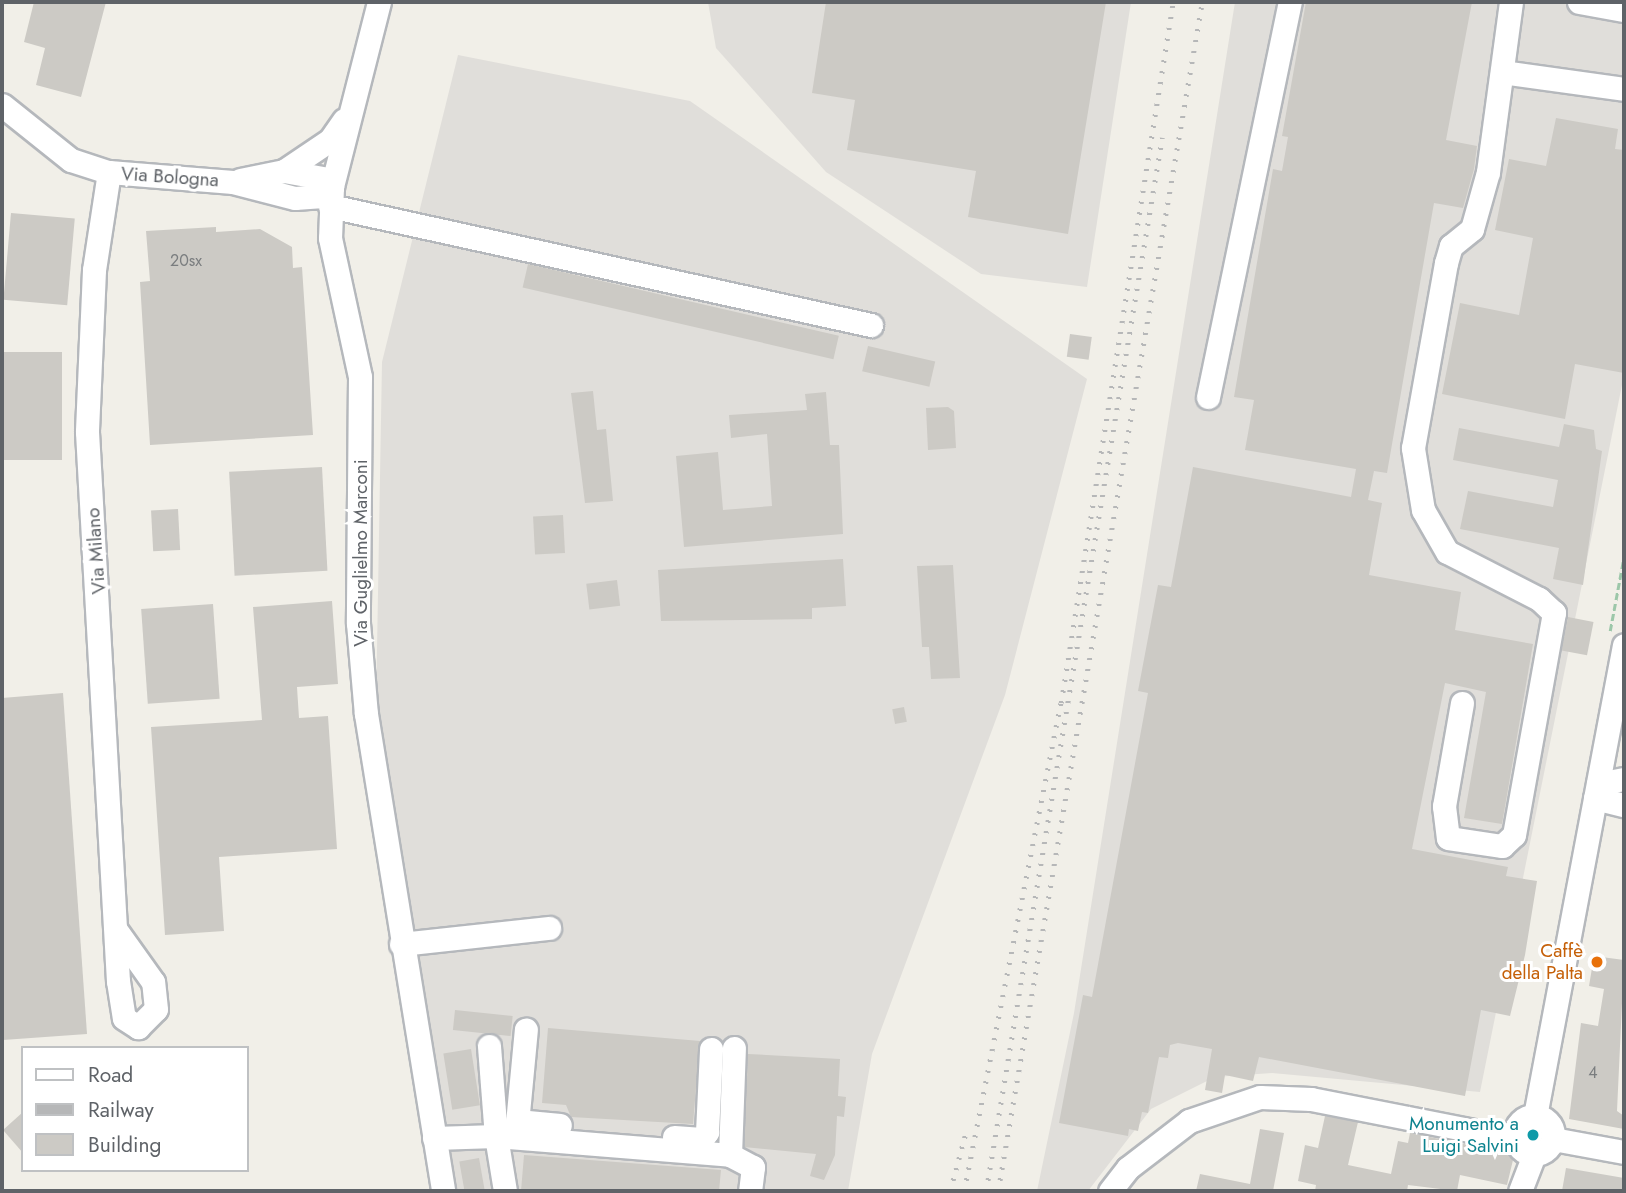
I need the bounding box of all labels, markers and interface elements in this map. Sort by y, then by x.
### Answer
street label: Via Bologna [120,162,220,192]
house number: 20sx [170,251,202,271]
street label: Via Guglielmo Marconi [350,459,372,647]
street label: Via Milano [82,507,110,595]
place label: Caffè della Palta [1502,940,1583,984]
marker: Caffè della Palta [1589,954,1605,970]
legend [21,1046,248,1172]
text: Road [88,1060,133,1090]
house number: 4 [1588,1063,1598,1083]
text: Railway [88,1095,154,1125]
place label: Monumento a Luigi Salvini [1409,1113,1519,1157]
marker: Monumento a Luigi Salvini [1525,1127,1541,1143]
text: Building [88,1130,161,1160]

